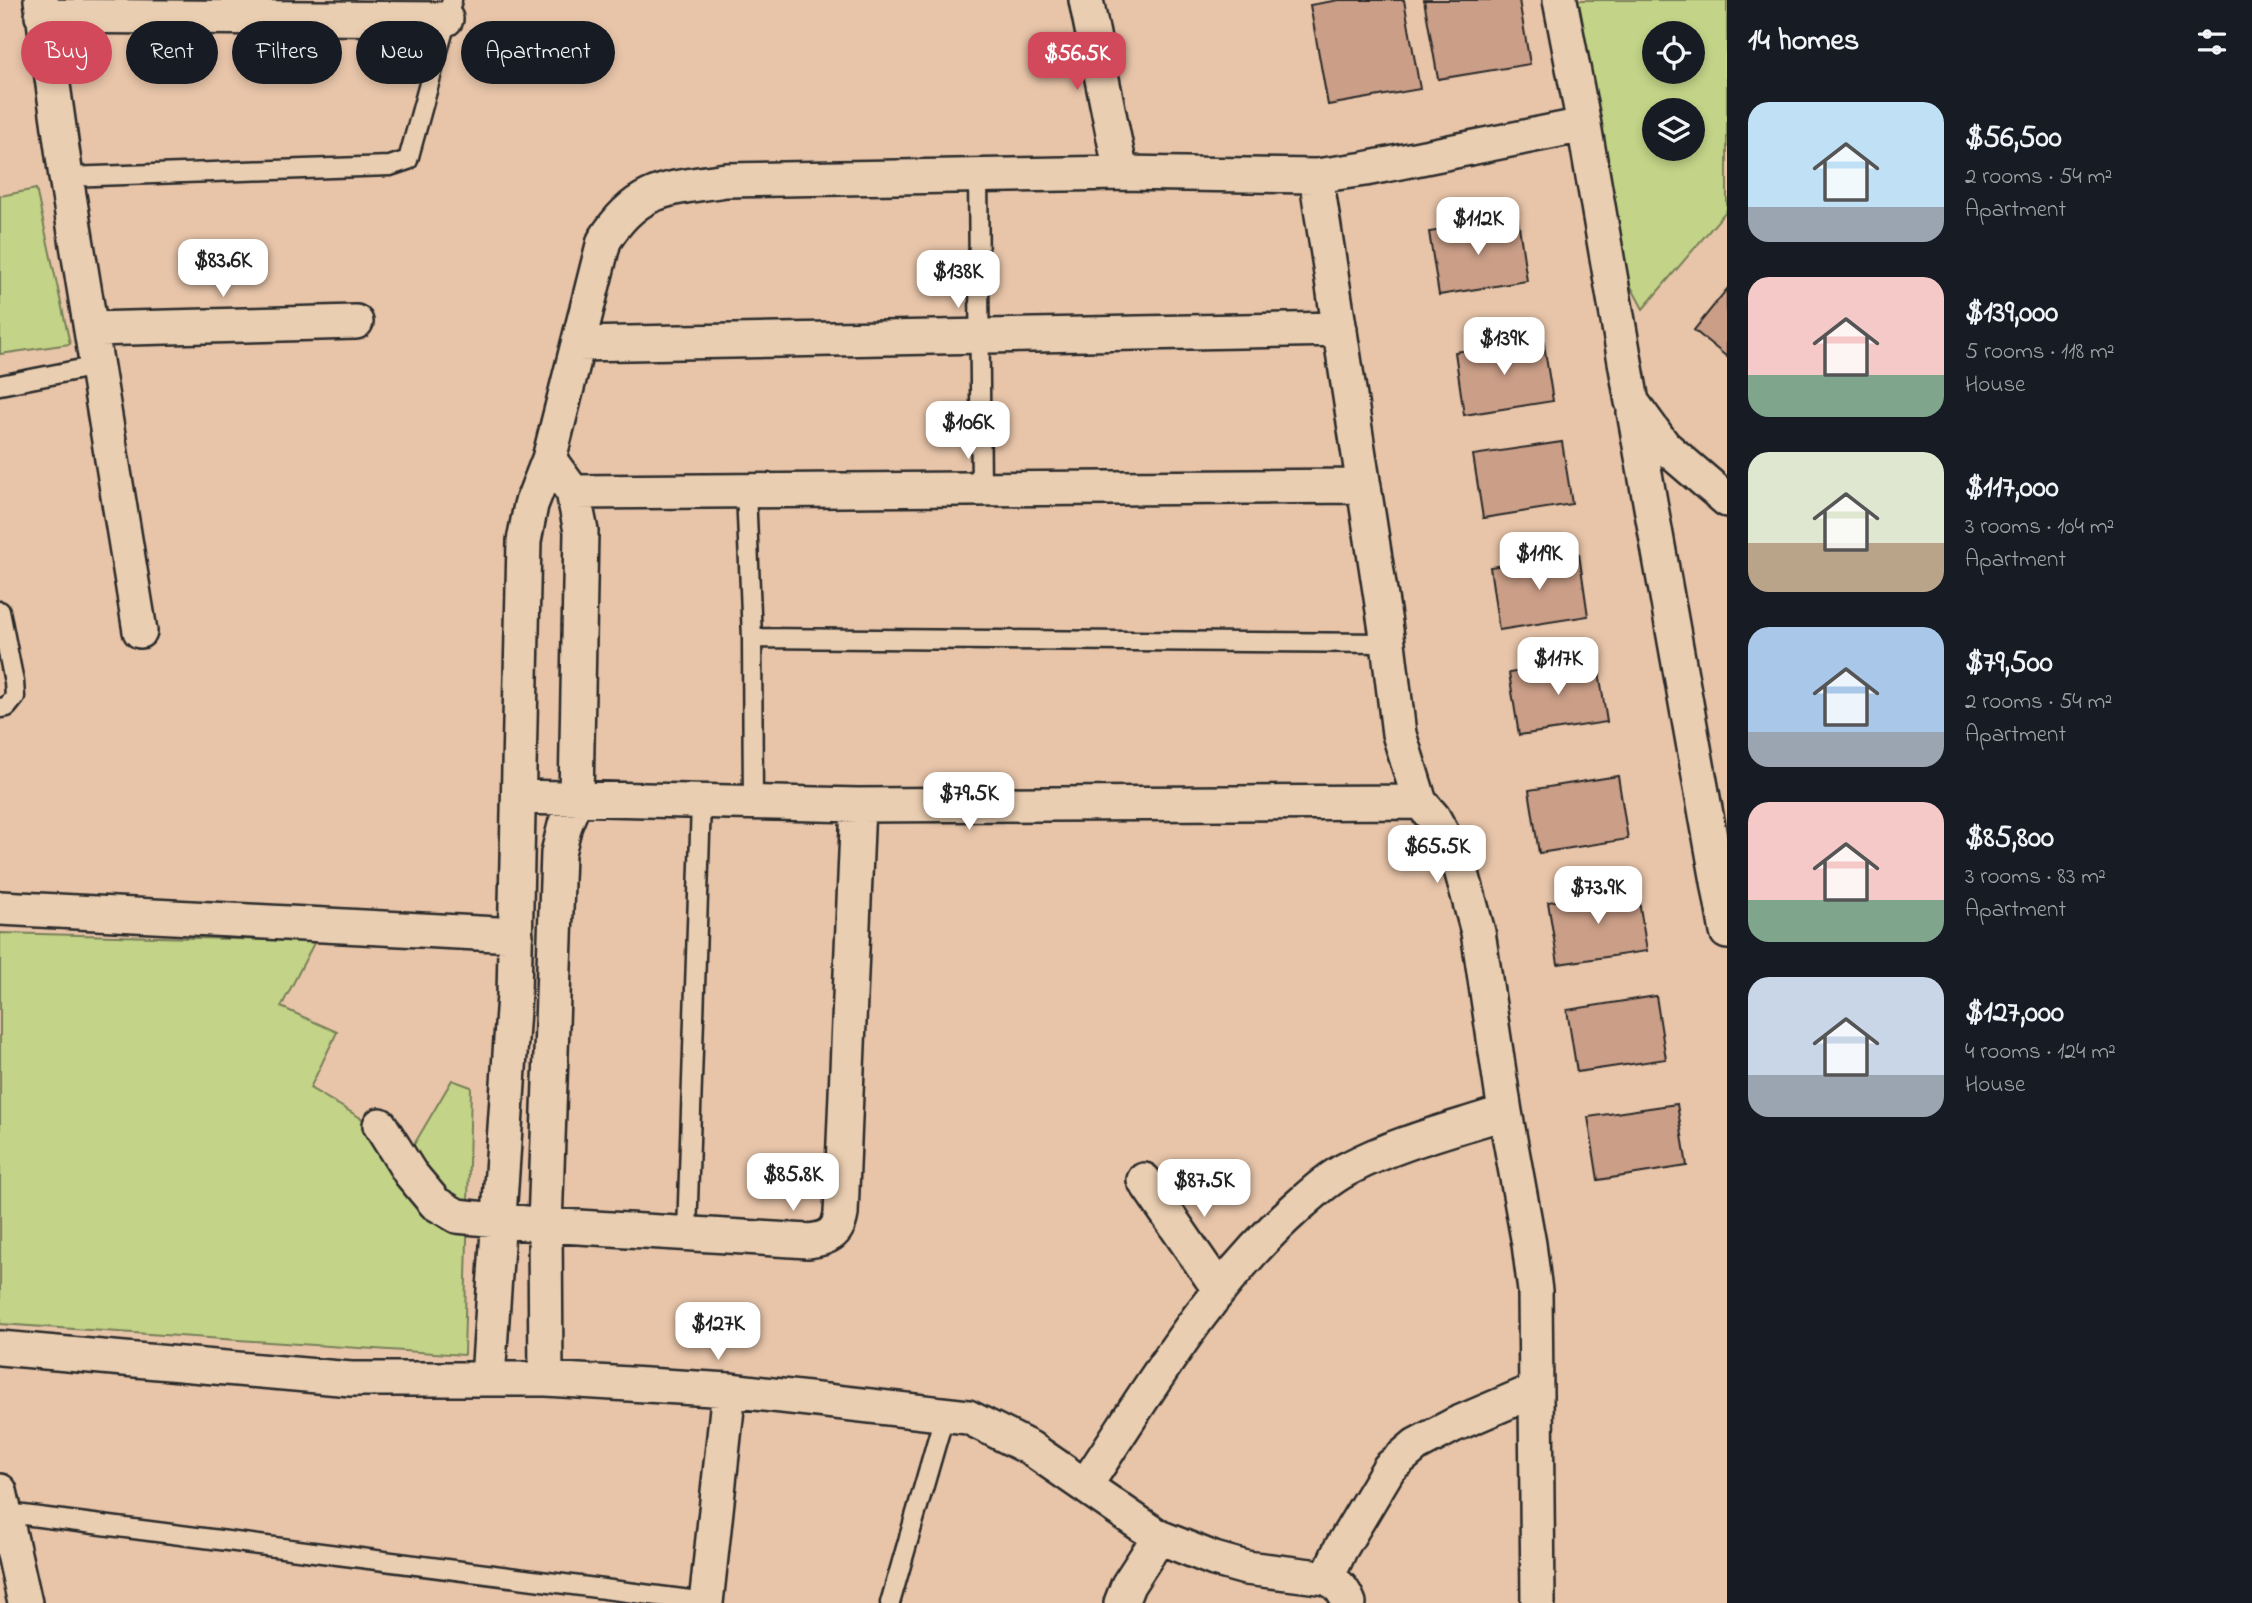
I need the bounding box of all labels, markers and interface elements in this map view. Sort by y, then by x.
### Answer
text: 14 homes [1748,20,1859,64]
chip: Buy [21,21,112,84]
chip: Rent [126,21,218,84]
chip: Filters [232,21,342,84]
chip: New [356,21,447,84]
chip: Apartment [461,21,615,84]
map controls [1642,21,1705,161]
button: locate [1642,21,1705,84]
icon: filters [2193,23,2231,61]
pin: $56.5K [1020,32,1134,92]
text: $56.5K [1044,38,1110,71]
button: layers [1642,98,1705,161]
text: $56,500 [1965,117,2062,161]
icon: home [1804,130,1888,214]
text: 2 rooms · 54 m² [1965,161,2112,194]
text: Apartment [1965,194,2066,227]
pin: $112K [1429,198,1527,257]
text: $112K [1452,203,1504,236]
pin: $83.6K [166,240,280,299]
text: $83.6K [194,245,252,278]
pin: $138K [909,250,1007,310]
text: $138K [933,256,983,289]
text: $139,000 [1965,292,2058,336]
icon: home [1804,305,1888,389]
pin: $139K [1455,318,1553,377]
text: $139K [1480,323,1528,356]
text: 5 rooms · 118 m² [1965,336,2115,369]
text: House [1965,369,2025,402]
pin: $106K [919,402,1017,461]
text: $106K [942,407,994,440]
text: $117,000 [1965,467,2059,511]
icon: home [1804,480,1888,564]
text: 3 rooms · 104 m² [1965,511,2114,544]
pin: $119K [1490,532,1588,592]
text: $119K [1516,538,1562,571]
text: Apartment [1965,544,2066,577]
pin: $117K [1509,638,1607,697]
text: $79,500 [1965,642,2053,686]
text: $117K [1533,643,1583,676]
icon: home [1804,655,1888,739]
text: 2 rooms · 54 m² [1965,686,2112,719]
text: Apartment [1965,719,2066,752]
pin: $79.5K [912,772,1026,832]
text: $79.5K [939,778,999,811]
text: $85,800 [1965,817,2054,861]
pin: $65.5K [1380,826,1494,885]
icon: home [1804,830,1888,914]
text: $65.5K [1404,831,1470,864]
text: 3 rooms · 83 m² [1965,861,2106,894]
pin: $73.9K [1541,866,1655,926]
text: $73.9K [1570,872,1626,905]
text: Apartment [1965,894,2066,927]
text: $127,000 [1965,992,2064,1036]
icon: home [1804,1005,1888,1089]
text: 4 rooms · 124 m² [1965,1036,2116,1069]
text: House [1965,1069,2025,1102]
pin: $85.8K [736,1154,850,1213]
text: $85.8K [763,1159,823,1192]
pin: $87.5K [1147,1160,1261,1219]
text: $87.5K [1173,1165,1235,1198]
pin: $127K [669,1302,767,1362]
text: $127K [691,1308,745,1341]

